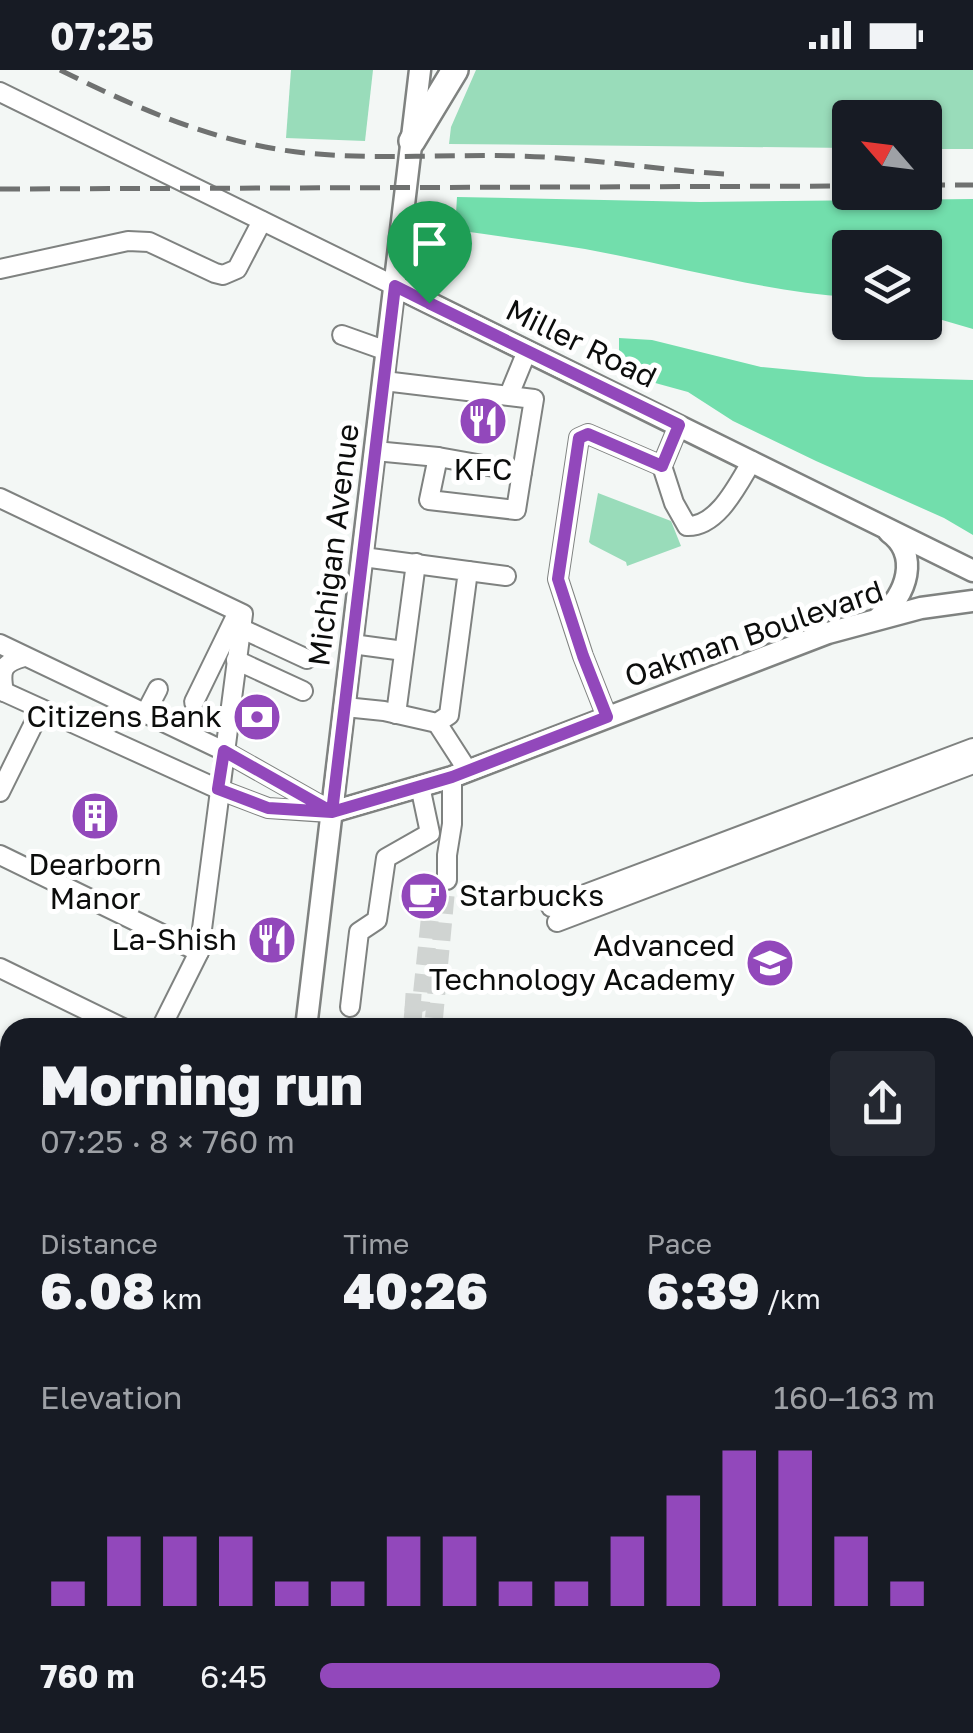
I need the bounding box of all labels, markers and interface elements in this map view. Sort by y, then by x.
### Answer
text: 07:25 [50,13,154,58]
north arrow [832,100,942,210]
map controls [832,100,942,340]
pin [387,201,472,304]
icon: arrive [402,216,457,271]
button: layers [832,230,942,340]
street label: Miller Road [500,291,663,395]
restaurant icon: KFC [457,395,509,447]
street label: Michigan Avenue [300,422,366,668]
place label: KFC [454,451,512,487]
street label: Oakman Boulevard [620,572,887,694]
bank icon: Citizens Bank [231,691,283,743]
place label: Citizens Bank [27,698,222,734]
building icon: Dearborn Manor [69,790,121,842]
place label: Dearborn Manor [28,846,162,916]
cafe icon: Starbucks [398,870,450,922]
place label: Starbucks [459,877,604,913]
restaurant icon: La-Shish [246,914,298,966]
place label: La-Shish [111,921,237,957]
place label: Advanced Technology Academy [429,927,735,997]
school or university icon: Advanced Technology Academy [744,937,796,989]
text: Morning run [40,1051,363,1117]
button: share [830,1051,935,1156]
text: 07:25 · 8 × 760 m [40,1122,295,1160]
text: Distance [40,1227,158,1260]
text: Time [343,1227,409,1260]
text: Pace [647,1227,712,1260]
text: 6.08 [40,1260,155,1320]
text: 40:26 [343,1260,488,1320]
text: 6:39 [647,1260,760,1320]
text: km [155,1282,202,1315]
text: /km [760,1282,821,1315]
text: Elevation [40,1378,182,1416]
text: 160–163 m [773,1378,935,1416]
text: 760 m [40,1657,135,1695]
text: 6:45 [200,1657,267,1695]

